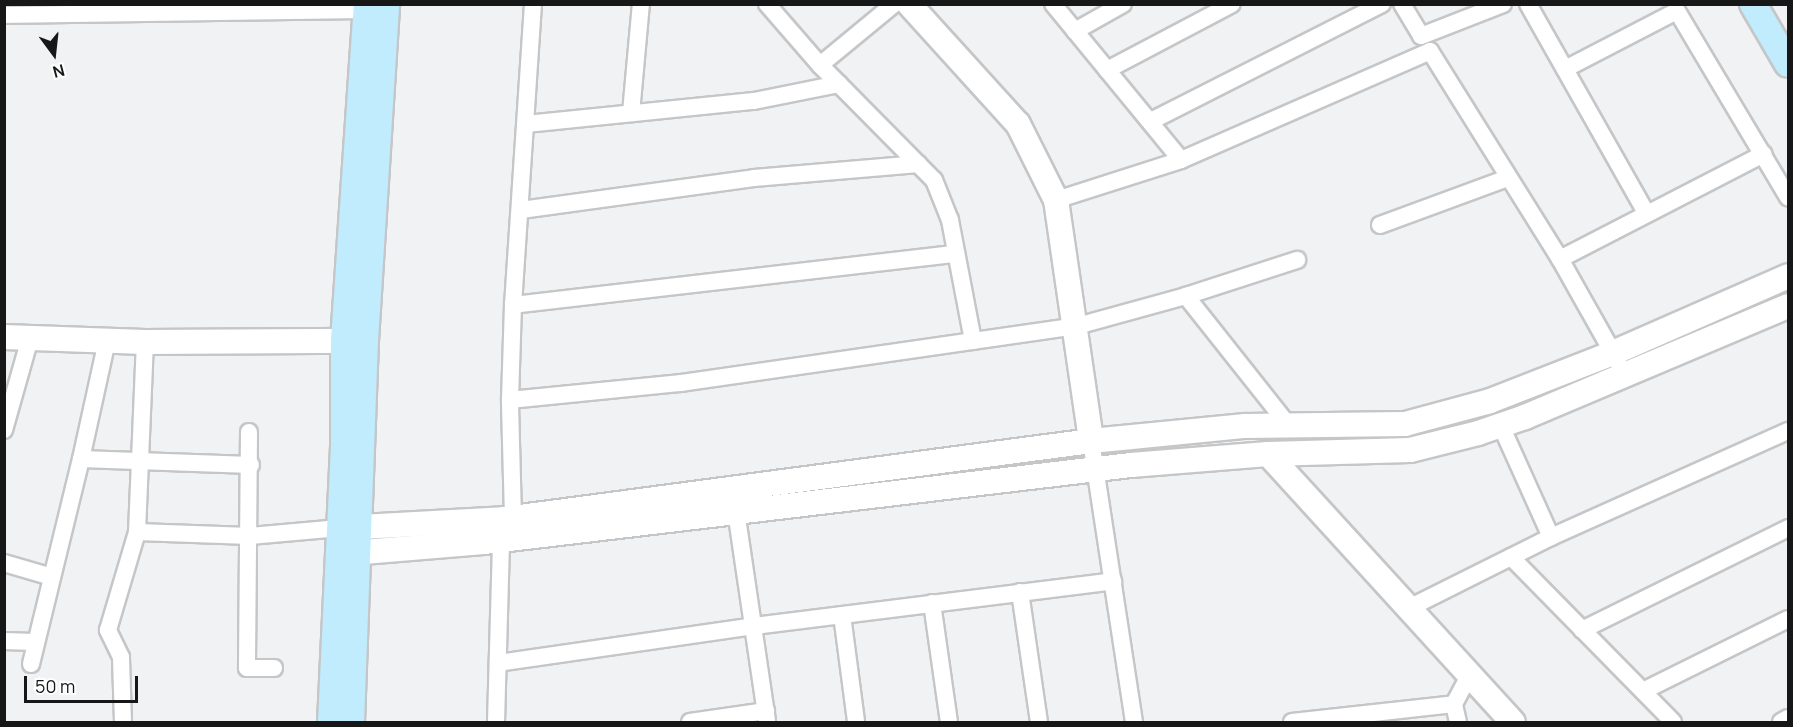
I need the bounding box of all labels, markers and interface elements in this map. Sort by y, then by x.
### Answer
north arrow [24,24,84,84]
text: N [50,59,67,84]
scale bar [27,664,141,702]
text: 50 m [35,674,75,698]

